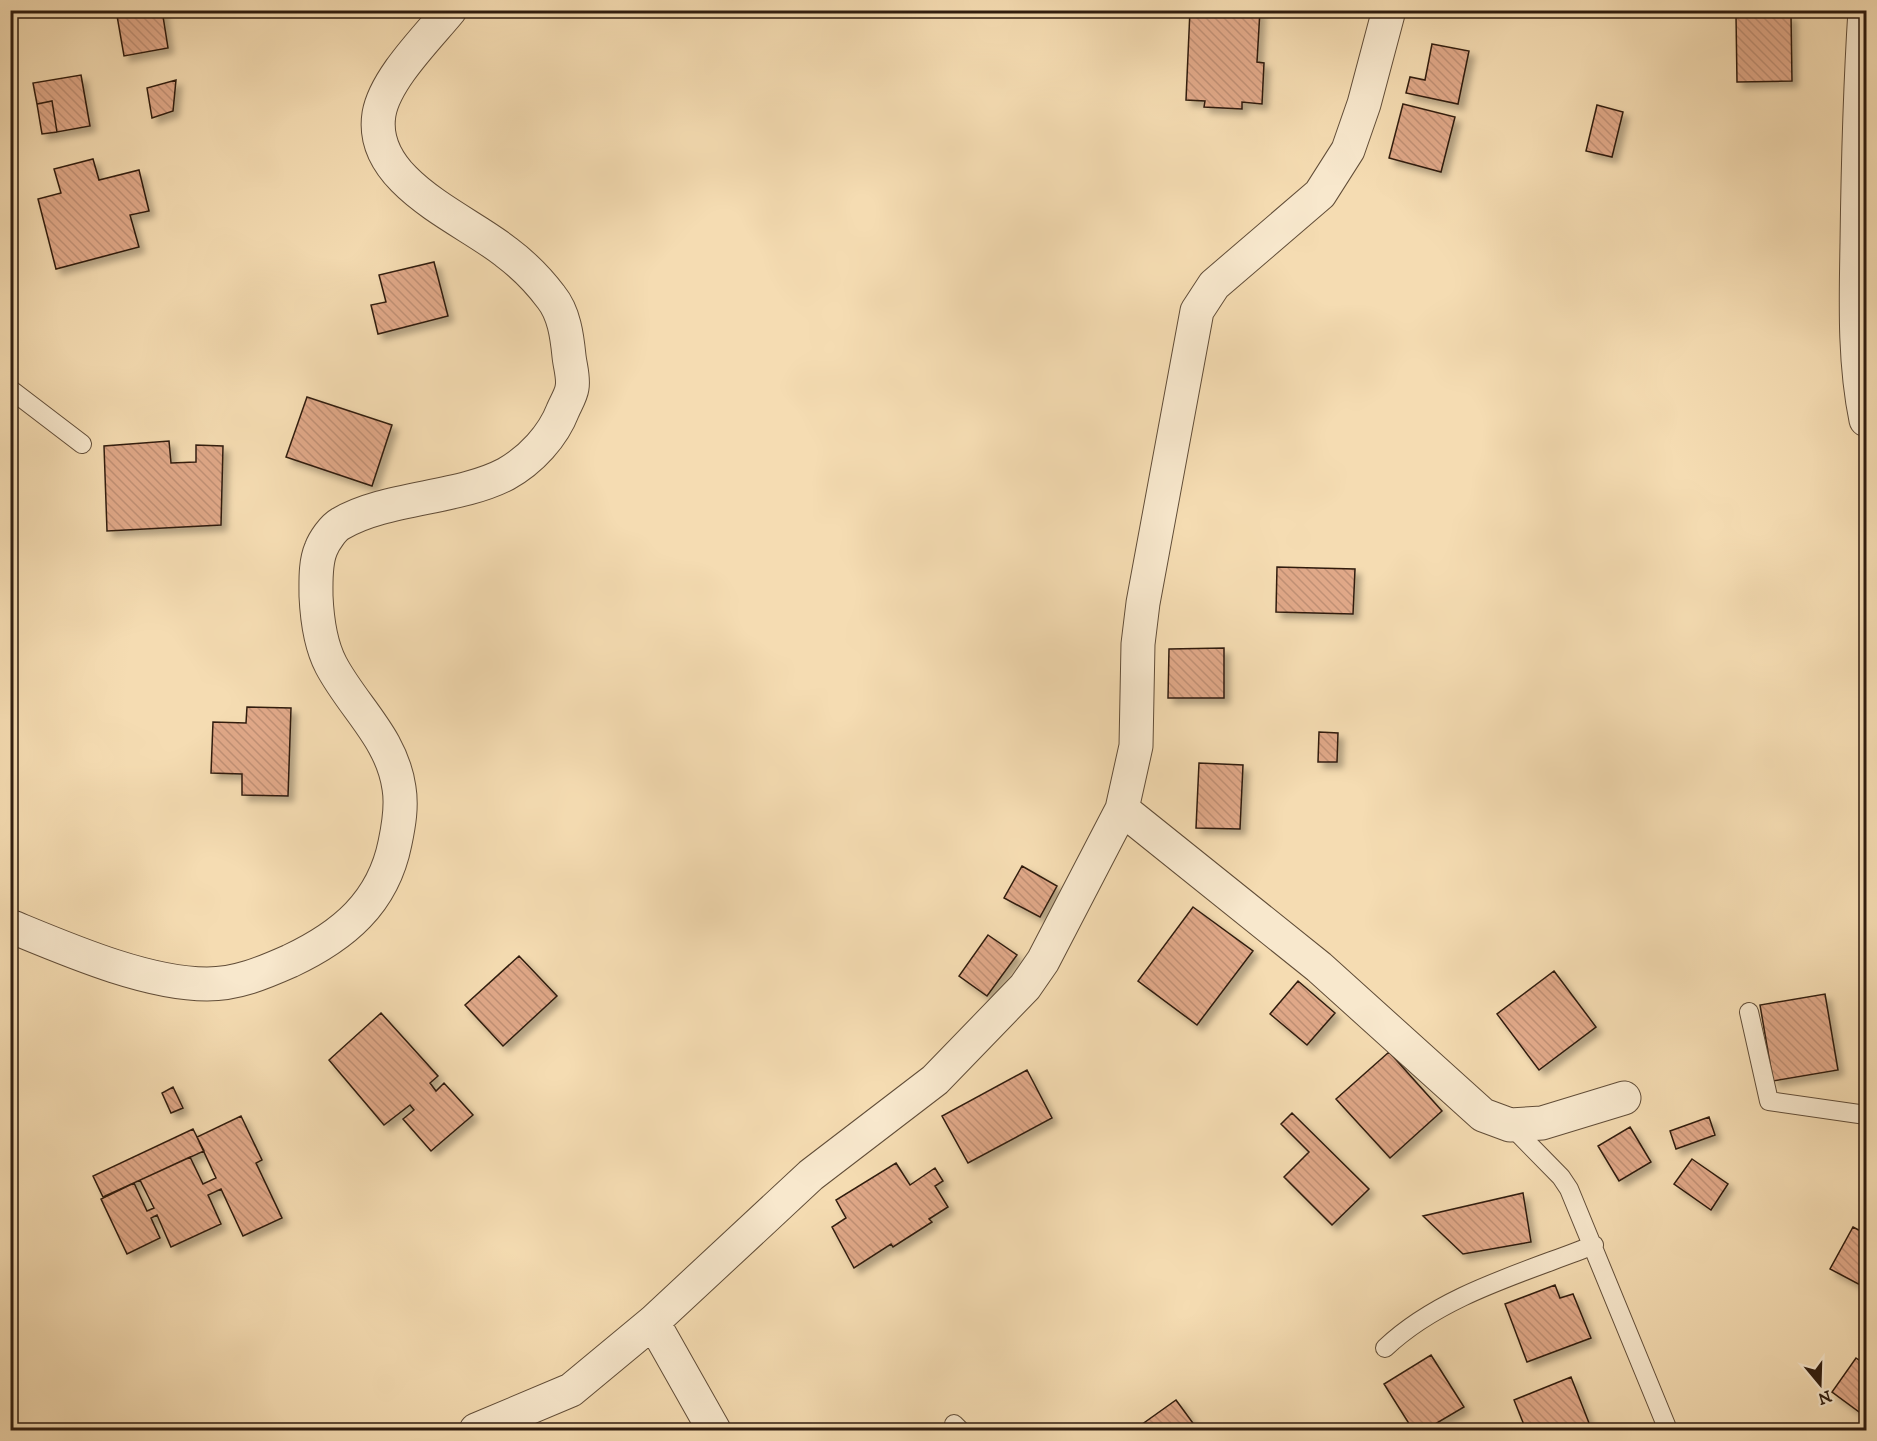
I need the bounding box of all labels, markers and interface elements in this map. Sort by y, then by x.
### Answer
north arrow [1790,1354,1850,1414]
text: N [1815,1386,1834,1409]

